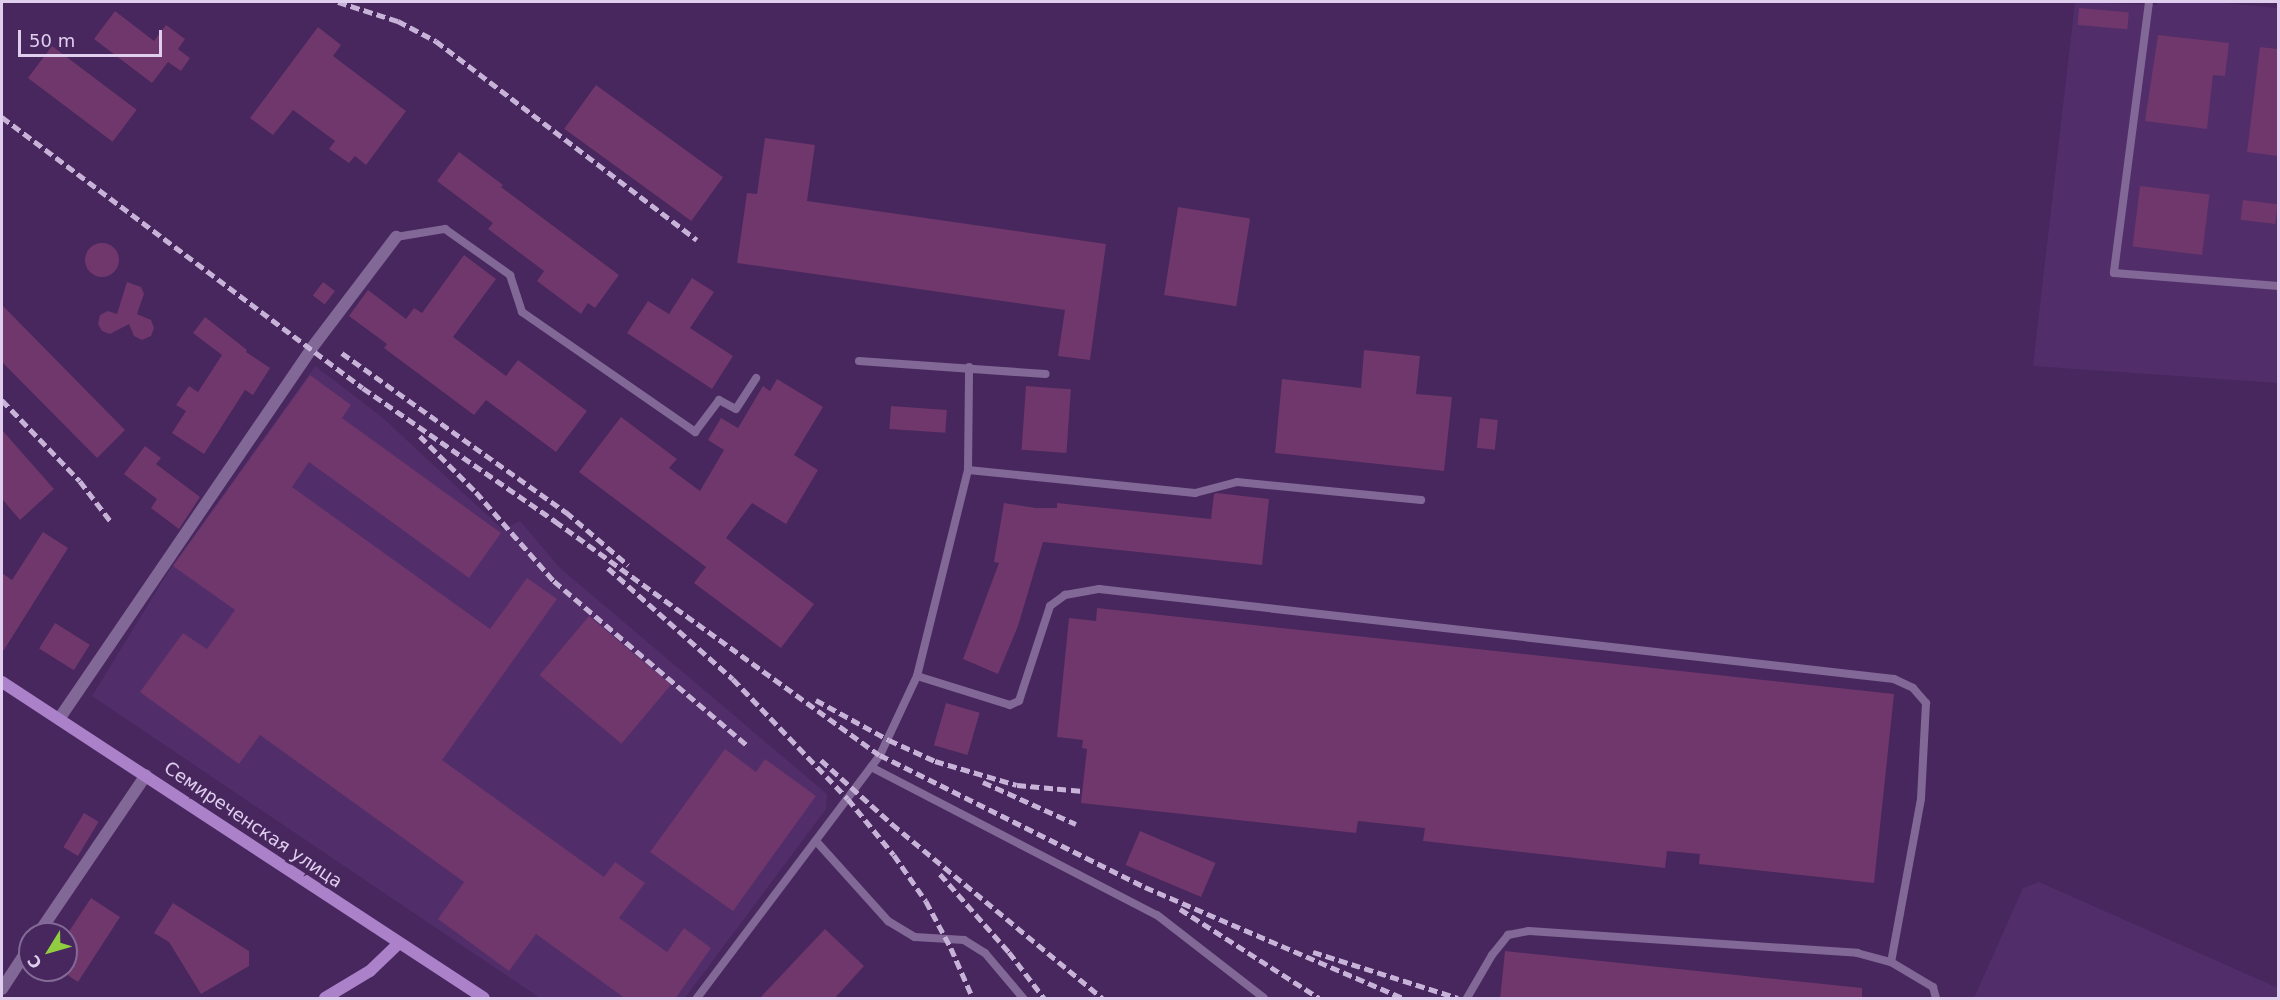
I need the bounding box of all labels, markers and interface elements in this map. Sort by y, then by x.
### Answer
scale bar [21,18,165,56]
text: 50 m [29,30,75,51]
street label: Семиреченская улица [160,757,346,893]
north arrow [18,922,78,982]
text: С [24,952,46,972]

